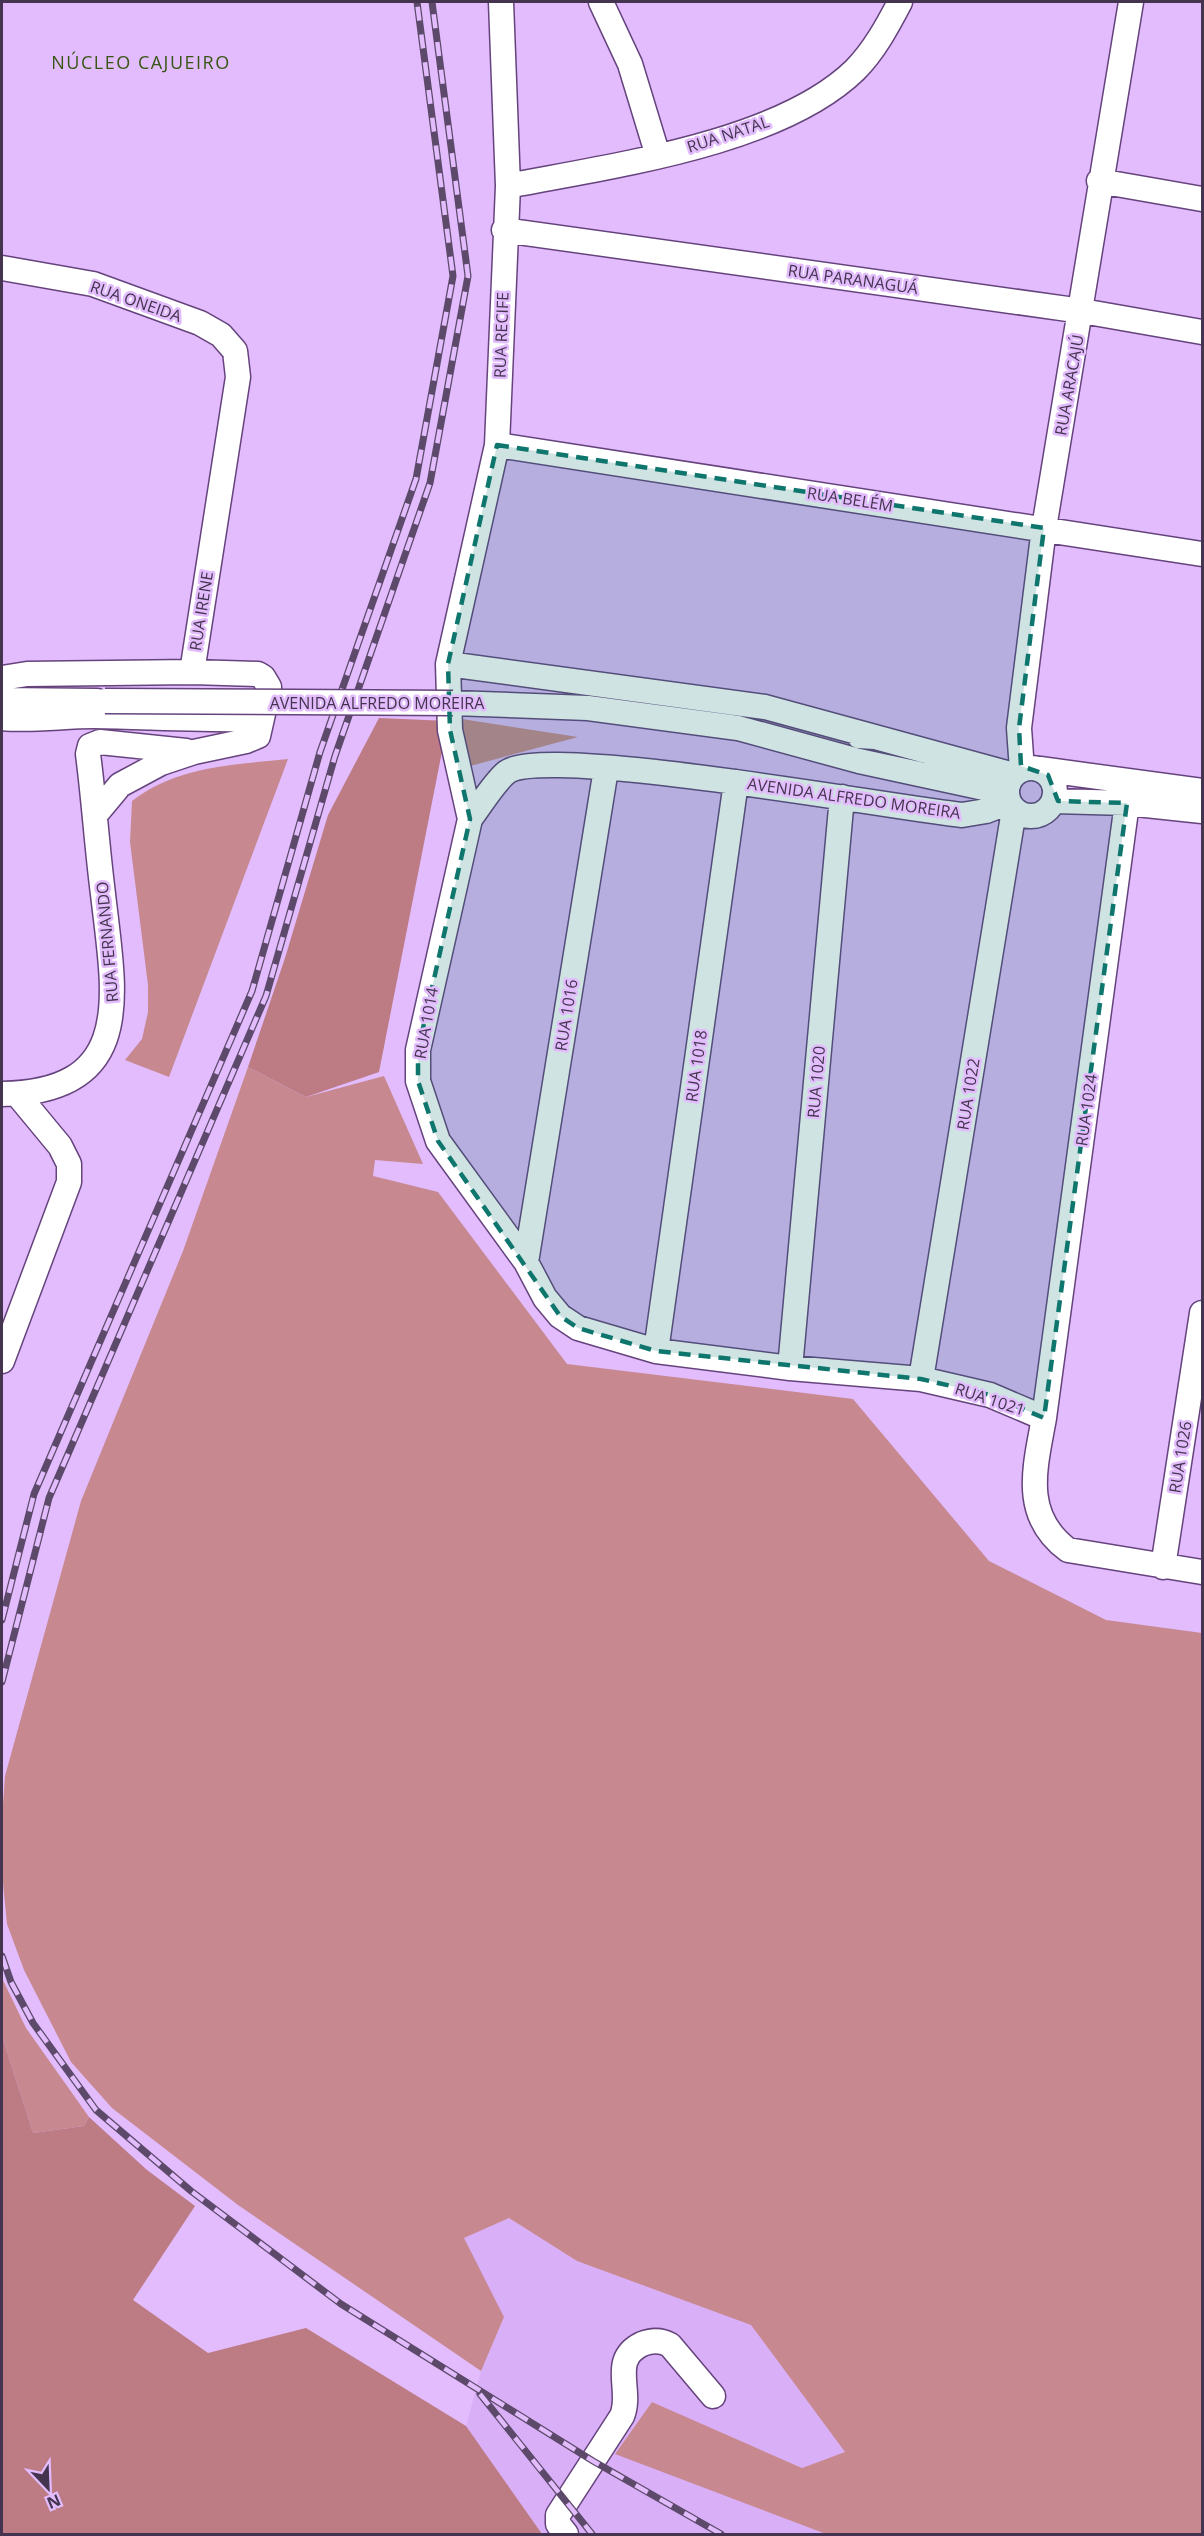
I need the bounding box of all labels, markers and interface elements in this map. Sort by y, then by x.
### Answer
district label: NÚCLEO CAJUEIRO [51,50,231,74]
street label: RUA NATAL [684,110,772,158]
street label: RUA PARANAGUÁ [787,259,920,299]
street label: RUA ONEIDA [87,275,186,327]
street label: RUA RECIFE [489,292,513,378]
street label: RUA ARACAJÚ [1049,333,1089,437]
street label: RUA BELÉM [805,481,895,517]
street label: RUA IRENE [184,570,218,652]
street label: AVENIDA ALFREDO MOREIRA [270,692,485,714]
street label: AVENIDA ALFREDO MOREIRA [746,772,963,824]
street label: RUA FERNANDO [91,881,123,1003]
street label: RUA 1016 [549,978,583,1052]
street label: RUA 1014 [409,985,443,1061]
street label: RUA 1018 [680,1029,712,1103]
street label: RUA 1020 [802,1045,830,1119]
street label: RUA 1022 [951,1057,985,1131]
street label: RUA 1024 [1070,1073,1102,1147]
street label: RUA 1021 [952,1377,1028,1421]
street label: RUA 1026 [1163,1420,1197,1494]
north arrow [18,2458,78,2518]
text: N [44,2489,64,2514]

